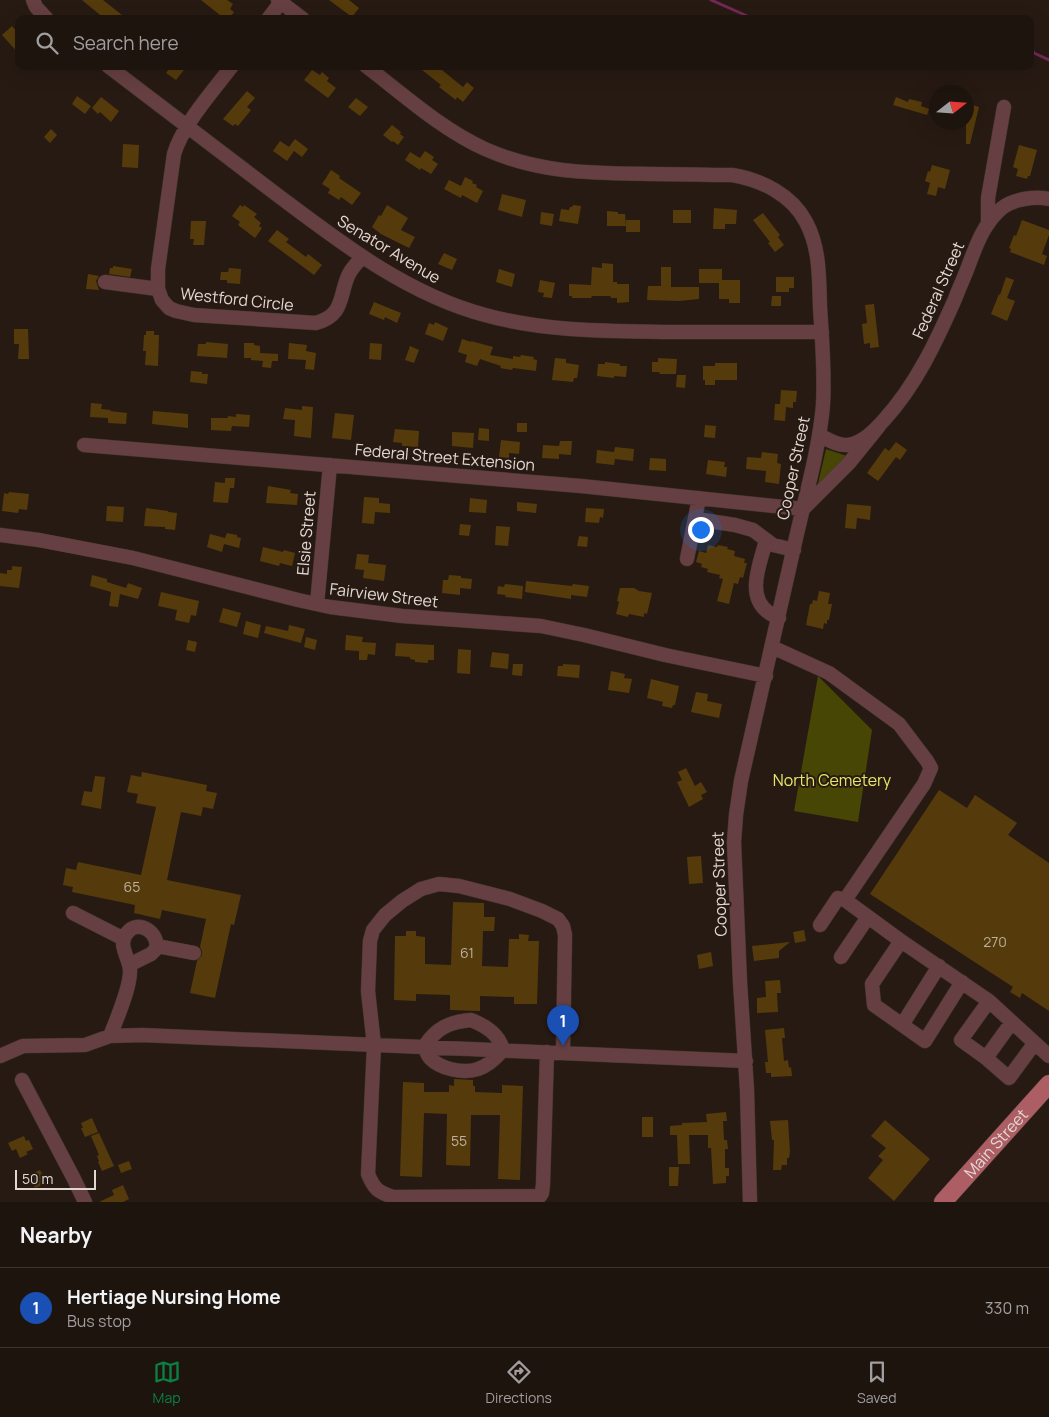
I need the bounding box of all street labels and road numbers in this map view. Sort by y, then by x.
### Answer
street label: Senator Avenue [333,210,445,288]
street label: Federal Street [907,238,969,342]
street label: Westford Circle [179,282,295,316]
street label: Cooper Street [771,414,815,522]
street label: Federal Street Extension [354,438,536,476]
street label: Elsie Street [291,490,321,576]
street label: Fairview Street [328,577,440,613]
street label: Cooper Street [706,831,732,937]
street label: Main Street [959,1104,1033,1183]

